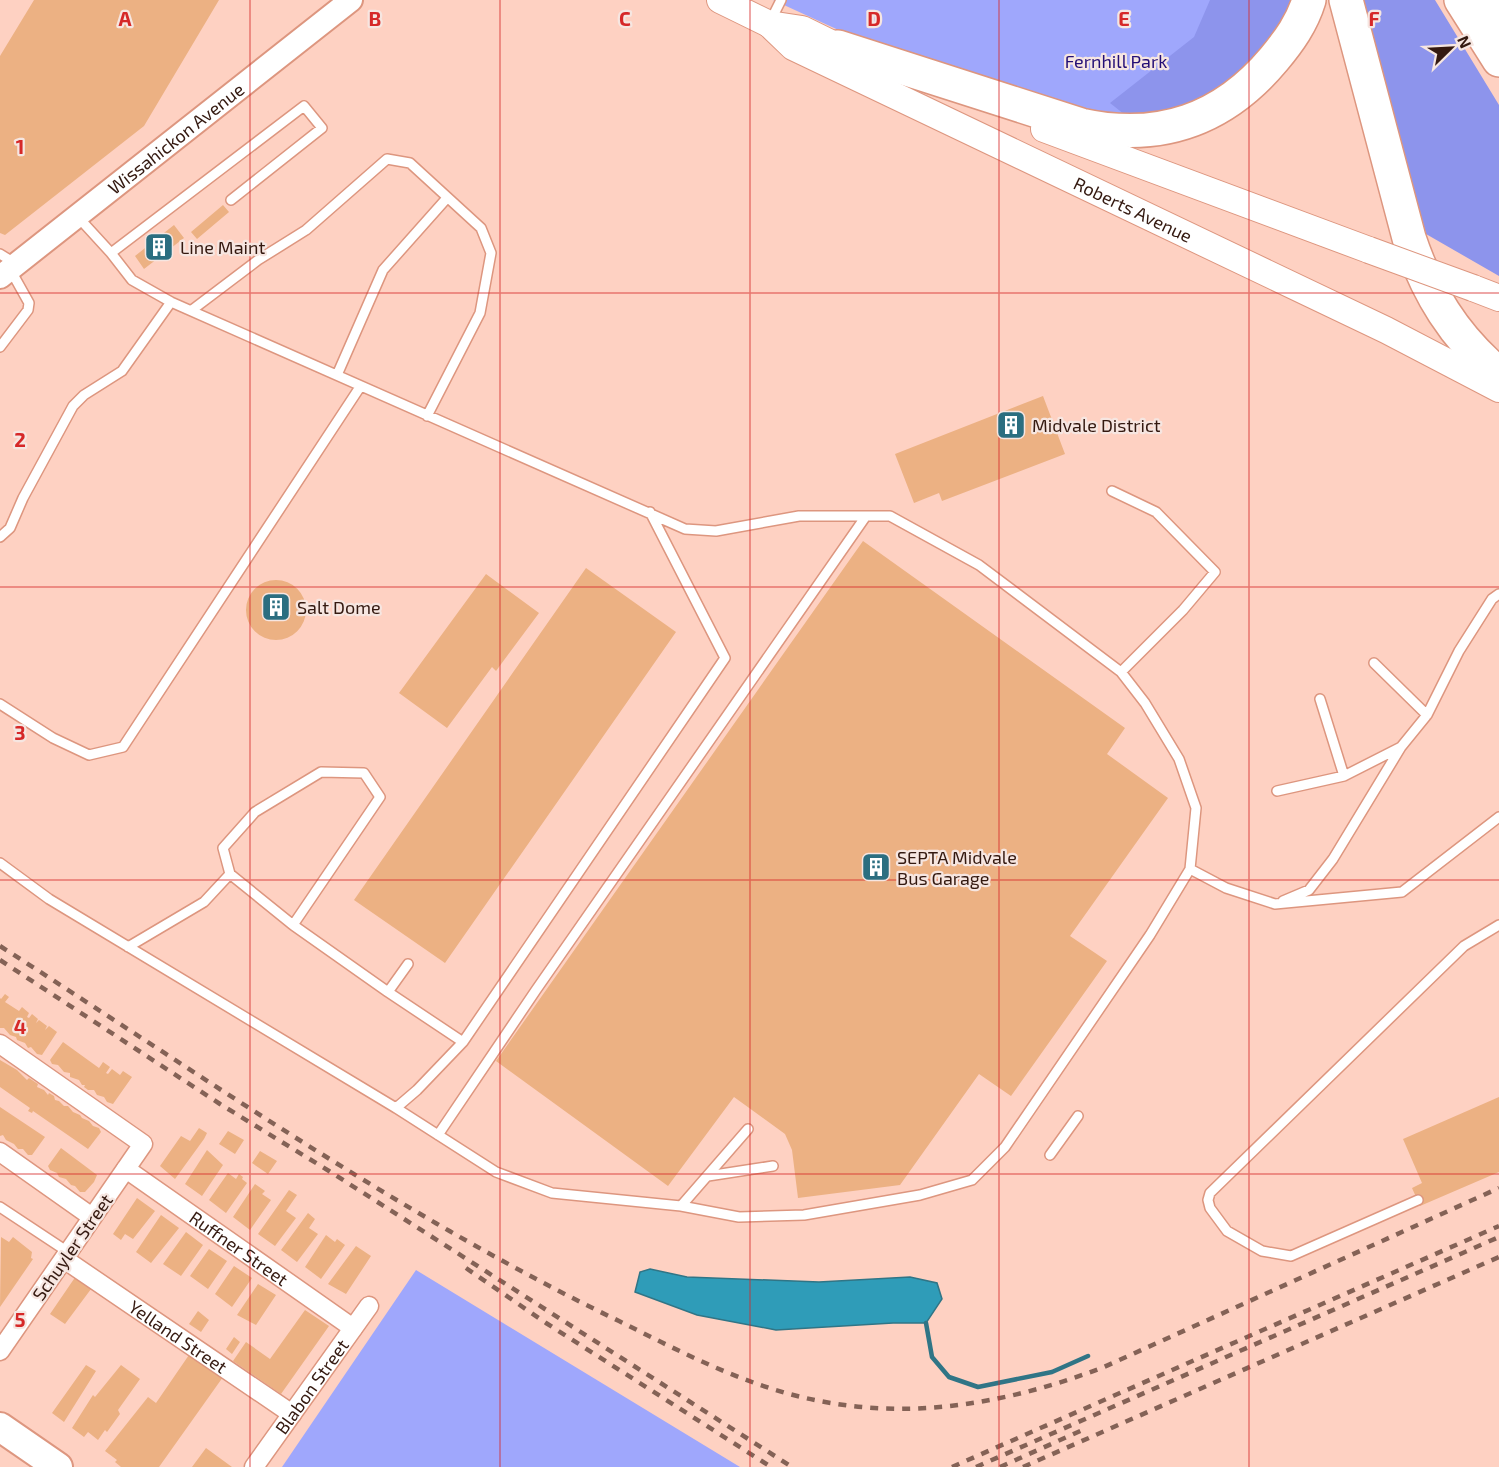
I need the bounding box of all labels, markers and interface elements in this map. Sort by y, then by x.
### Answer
text: A [118,6,132,30]
text: B [369,6,381,30]
text: C [619,6,631,30]
text: D [867,6,881,30]
text: E [1118,6,1130,30]
text: F [1368,6,1380,30]
north arrow [1421,18,1481,78]
text: N [1454,33,1476,51]
park label: Fernhill Park [1065,50,1167,72]
street label: Wissahickon Avenue [103,78,248,199]
text: 1 [16,134,24,158]
street label: Roberts Avenue [1070,172,1196,247]
building icon: Line Maint [143,231,175,263]
place label: Line Maint [180,236,265,258]
building icon: Midvale District [995,409,1027,441]
place label: Midvale District [1032,414,1161,436]
text: 2 [14,427,26,451]
building icon: Salt Dome [260,591,292,623]
place label: Salt Dome [297,596,381,618]
text: 3 [14,720,26,744]
place label: SEPTA Midvale Bus Garage [897,846,1017,889]
building icon: SEPTA Midvale Bus Garage [860,851,892,883]
text: 4 [14,1014,27,1038]
street label: Schuyler Street [27,1189,117,1305]
street label: Ruffner Street [186,1206,293,1290]
street label: Yelland Street [125,1295,232,1378]
text: 5 [14,1307,26,1331]
street label: Blabon Street [270,1335,353,1438]

